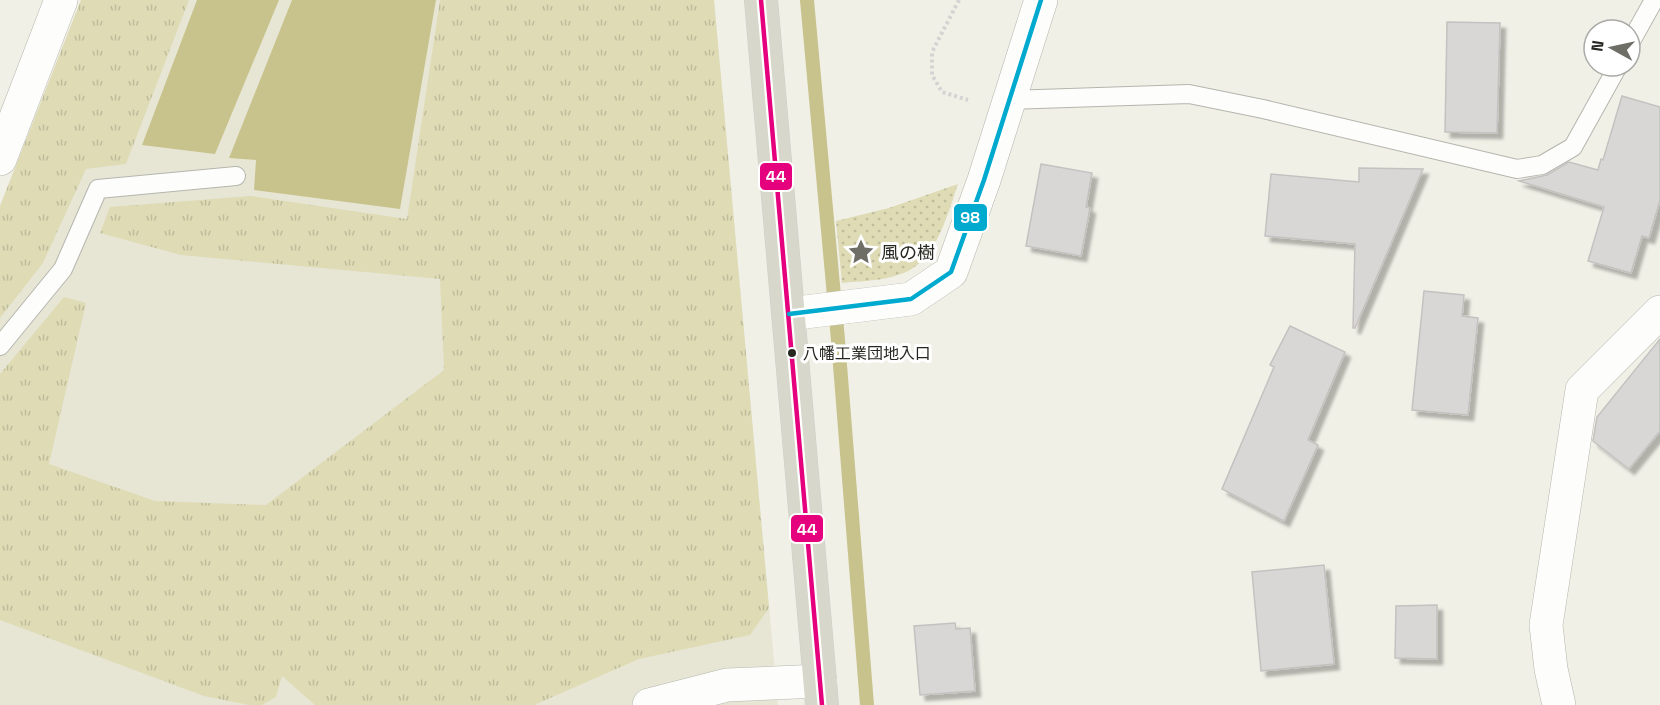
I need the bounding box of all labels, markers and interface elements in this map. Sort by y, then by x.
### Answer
north arrow [1582,18,1642,78]
text: N [1586,39,1609,53]
line badge: 44 [759,162,793,191]
text: 44 [766,166,786,187]
line badge: 98 [953,203,988,232]
text: 98 [960,207,980,228]
place icon: 風の樹 [846,237,876,267]
place label: 風の樹 [881,241,935,264]
place label: 八幡工業団地入口 [803,343,931,364]
marker: 八幡工業団地入口 [786,347,798,359]
line badge: 44 [790,514,824,543]
text: 44 [797,519,817,540]

